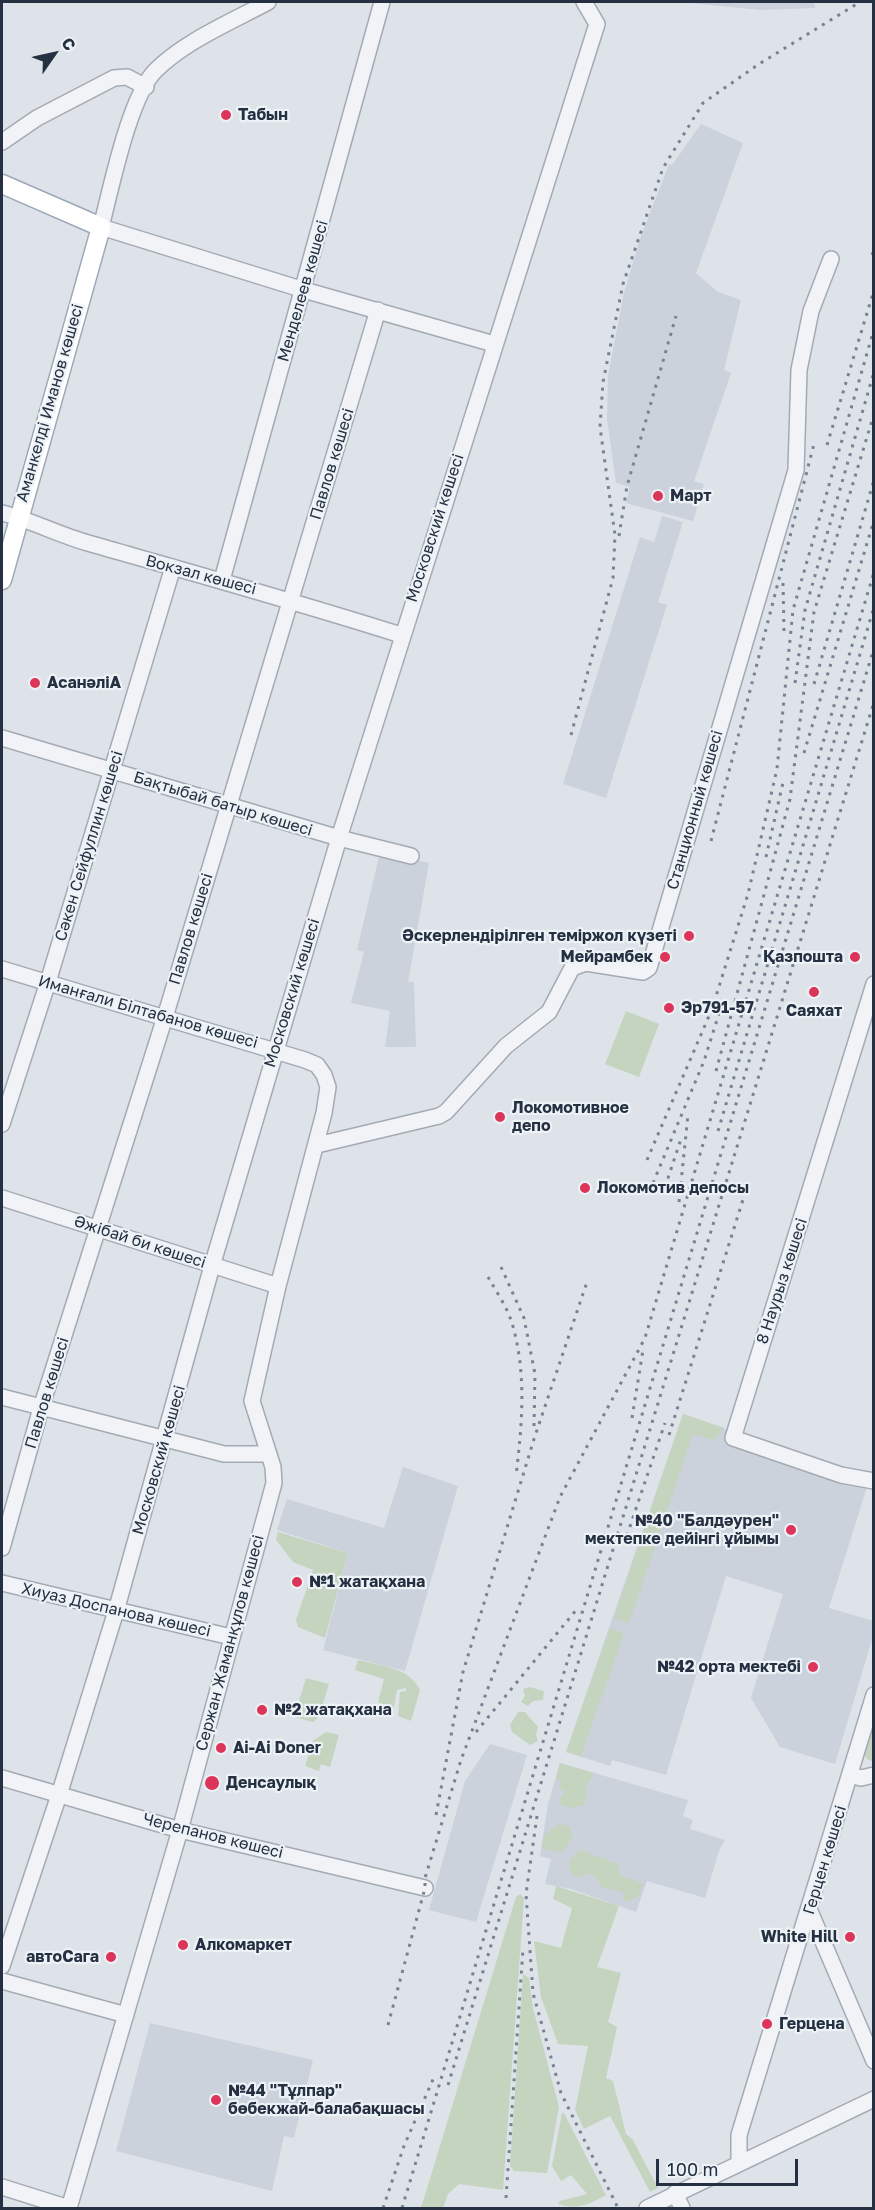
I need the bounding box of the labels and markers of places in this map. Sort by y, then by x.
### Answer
place label: Табын [238,105,288,125]
marker: Табын [219,108,233,122]
place label: Март [670,486,712,506]
marker: Март [651,489,665,503]
place label: АсанәліА [47,673,121,693]
marker: АсанәліА [28,676,42,690]
place label: Әскерлендірілген теміржол күзеті [402,926,677,946]
marker: Әскерлендірілген теміржол күзеті [682,929,696,943]
place label: Мейрамбек [561,947,653,967]
place label: Қазпошта [763,947,843,967]
marker: Мейрамбек [658,950,672,964]
marker: Қазпошта [848,950,862,964]
marker: Саяхат [807,985,821,999]
place label: Эр791-57 [681,998,754,1018]
marker: Эр791-57 [662,1001,676,1015]
place label: Саяхат [786,1001,842,1021]
place label: Локомотивное депо [512,1098,629,1136]
marker: Локомотивное депо [493,1110,507,1124]
place label: Локомотив депосы [597,1178,749,1198]
marker: Локомотив депосы [578,1181,592,1195]
place label: №40 "Балдәурен" мектепке дейінгі ұйымы [585,1511,779,1549]
marker: №40 "Балдәурен" мектепке дейінгі ұйымы [784,1523,798,1537]
place label: №1 жатақхана [309,1572,425,1592]
marker: №1 жатақхана [290,1575,304,1589]
place label: №42 орта мектебі [657,1657,801,1677]
marker: №42 орта мектебі [806,1660,820,1674]
place label: №2 жатақхана [274,1700,392,1720]
marker: №2 жатақхана [255,1703,269,1717]
place label: Ai-Ai Doner [233,1738,321,1758]
marker: Ai-Ai Doner [214,1741,228,1755]
place label: Денсаулық [226,1773,316,1793]
marker: Денсаулық [203,1774,221,1792]
place label: White Hill [761,1927,838,1947]
marker: White Hill [843,1930,857,1944]
place label: Алкомаркет [195,1935,292,1955]
marker: Алкомаркет [176,1938,190,1952]
place label: автоСага [26,1947,99,1967]
marker: автоСага [104,1950,118,1964]
place label: Герцена [779,2014,844,2034]
marker: Герцена [760,2017,774,2031]
place label: №44 "Тұлпар" бөбекжай-балабақшасы [228,2081,425,2119]
marker: №44 "Тұлпар" бөбекжай-балабақшасы [209,2093,223,2107]

